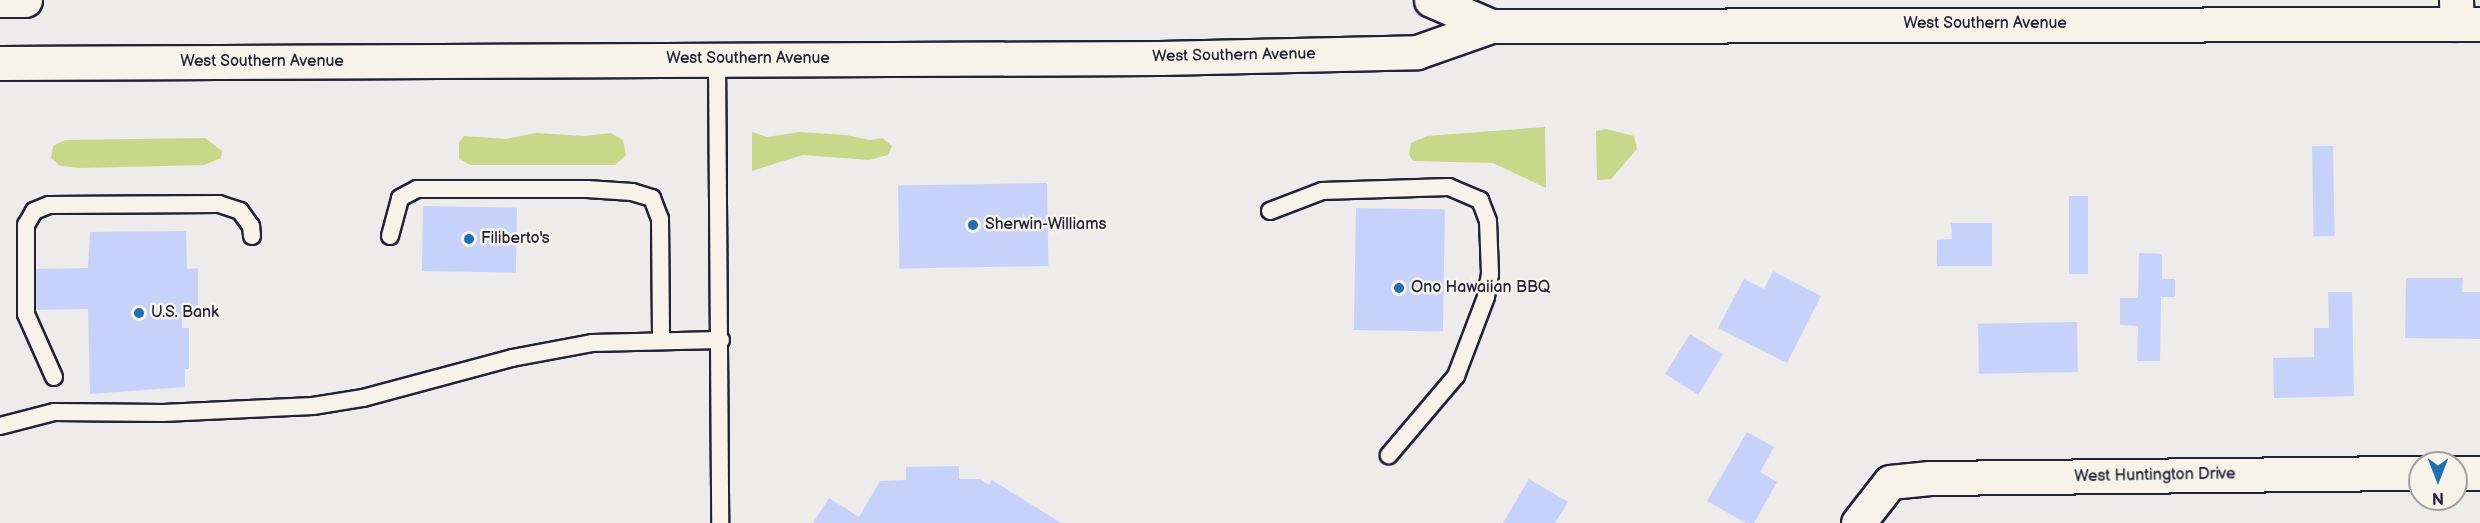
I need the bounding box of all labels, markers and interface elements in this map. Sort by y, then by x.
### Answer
street label: West Southern Avenue [1903,14,2067,34]
street label: West Southern Avenue [1152,45,1316,67]
street label: West Southern Avenue [666,49,830,69]
street label: West Southern Avenue [180,52,344,72]
place label: Sherwin-Williams [985,215,1106,235]
marker: Sherwin-Williams [966,218,980,232]
place label: Filiberto's [481,229,550,249]
marker: Filiberto's [462,232,476,246]
place label: Ono Hawaiian BBQ [1411,278,1550,298]
marker: Ono Hawaiian BBQ [1392,281,1406,295]
place label: U.S. Bank [151,303,219,323]
marker: U.S. Bank [132,306,146,320]
north arrow [2408,451,2468,511]
street label: West Huntington Drive [2074,465,2236,487]
text: N [2432,488,2444,507]

